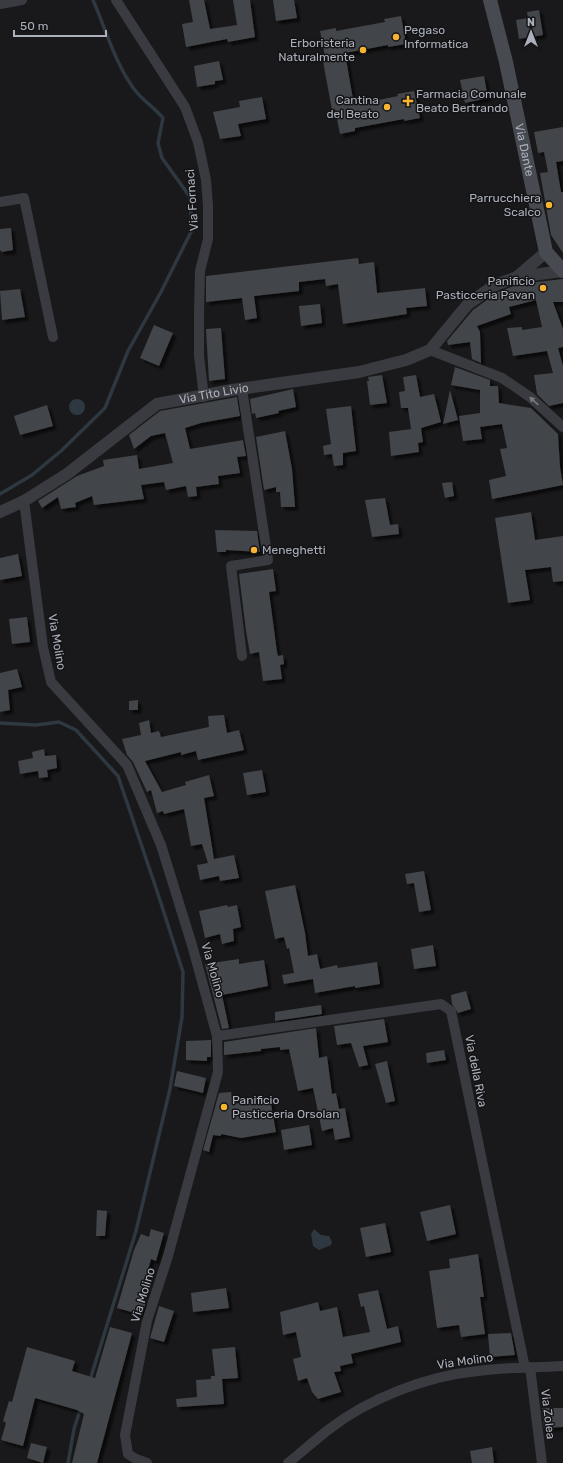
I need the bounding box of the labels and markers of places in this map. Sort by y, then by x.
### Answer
place label: Pegaso Informatica [404,23,468,51]
marker: Pegaso Informatica [391,32,401,42]
place label: Erboristeria Naturalmente [278,36,355,64]
marker: Erboristeria Naturalmente [358,45,368,55]
place label: Farmacia Comunale Beato Bertrando [416,87,527,115]
place label: Cantina del Beato [326,93,379,121]
marker: Farmacia Comunale Beato Bertrando [403,96,413,106]
marker: Cantina del Beato [382,102,392,112]
place label: Parrucchiera Scalco [469,191,541,219]
marker: Parrucchiera Scalco [544,200,554,210]
place label: Panificio Pasticceria Pavan [436,274,535,302]
marker: Panificio Pasticceria Pavan [538,283,548,293]
place label: Meneghetti [262,543,326,557]
marker: Meneghetti [249,545,259,555]
place label: Panificio Pasticceria Orsolan [232,1093,339,1121]
marker: Panificio Pasticceria Orsolan [219,1102,229,1112]

